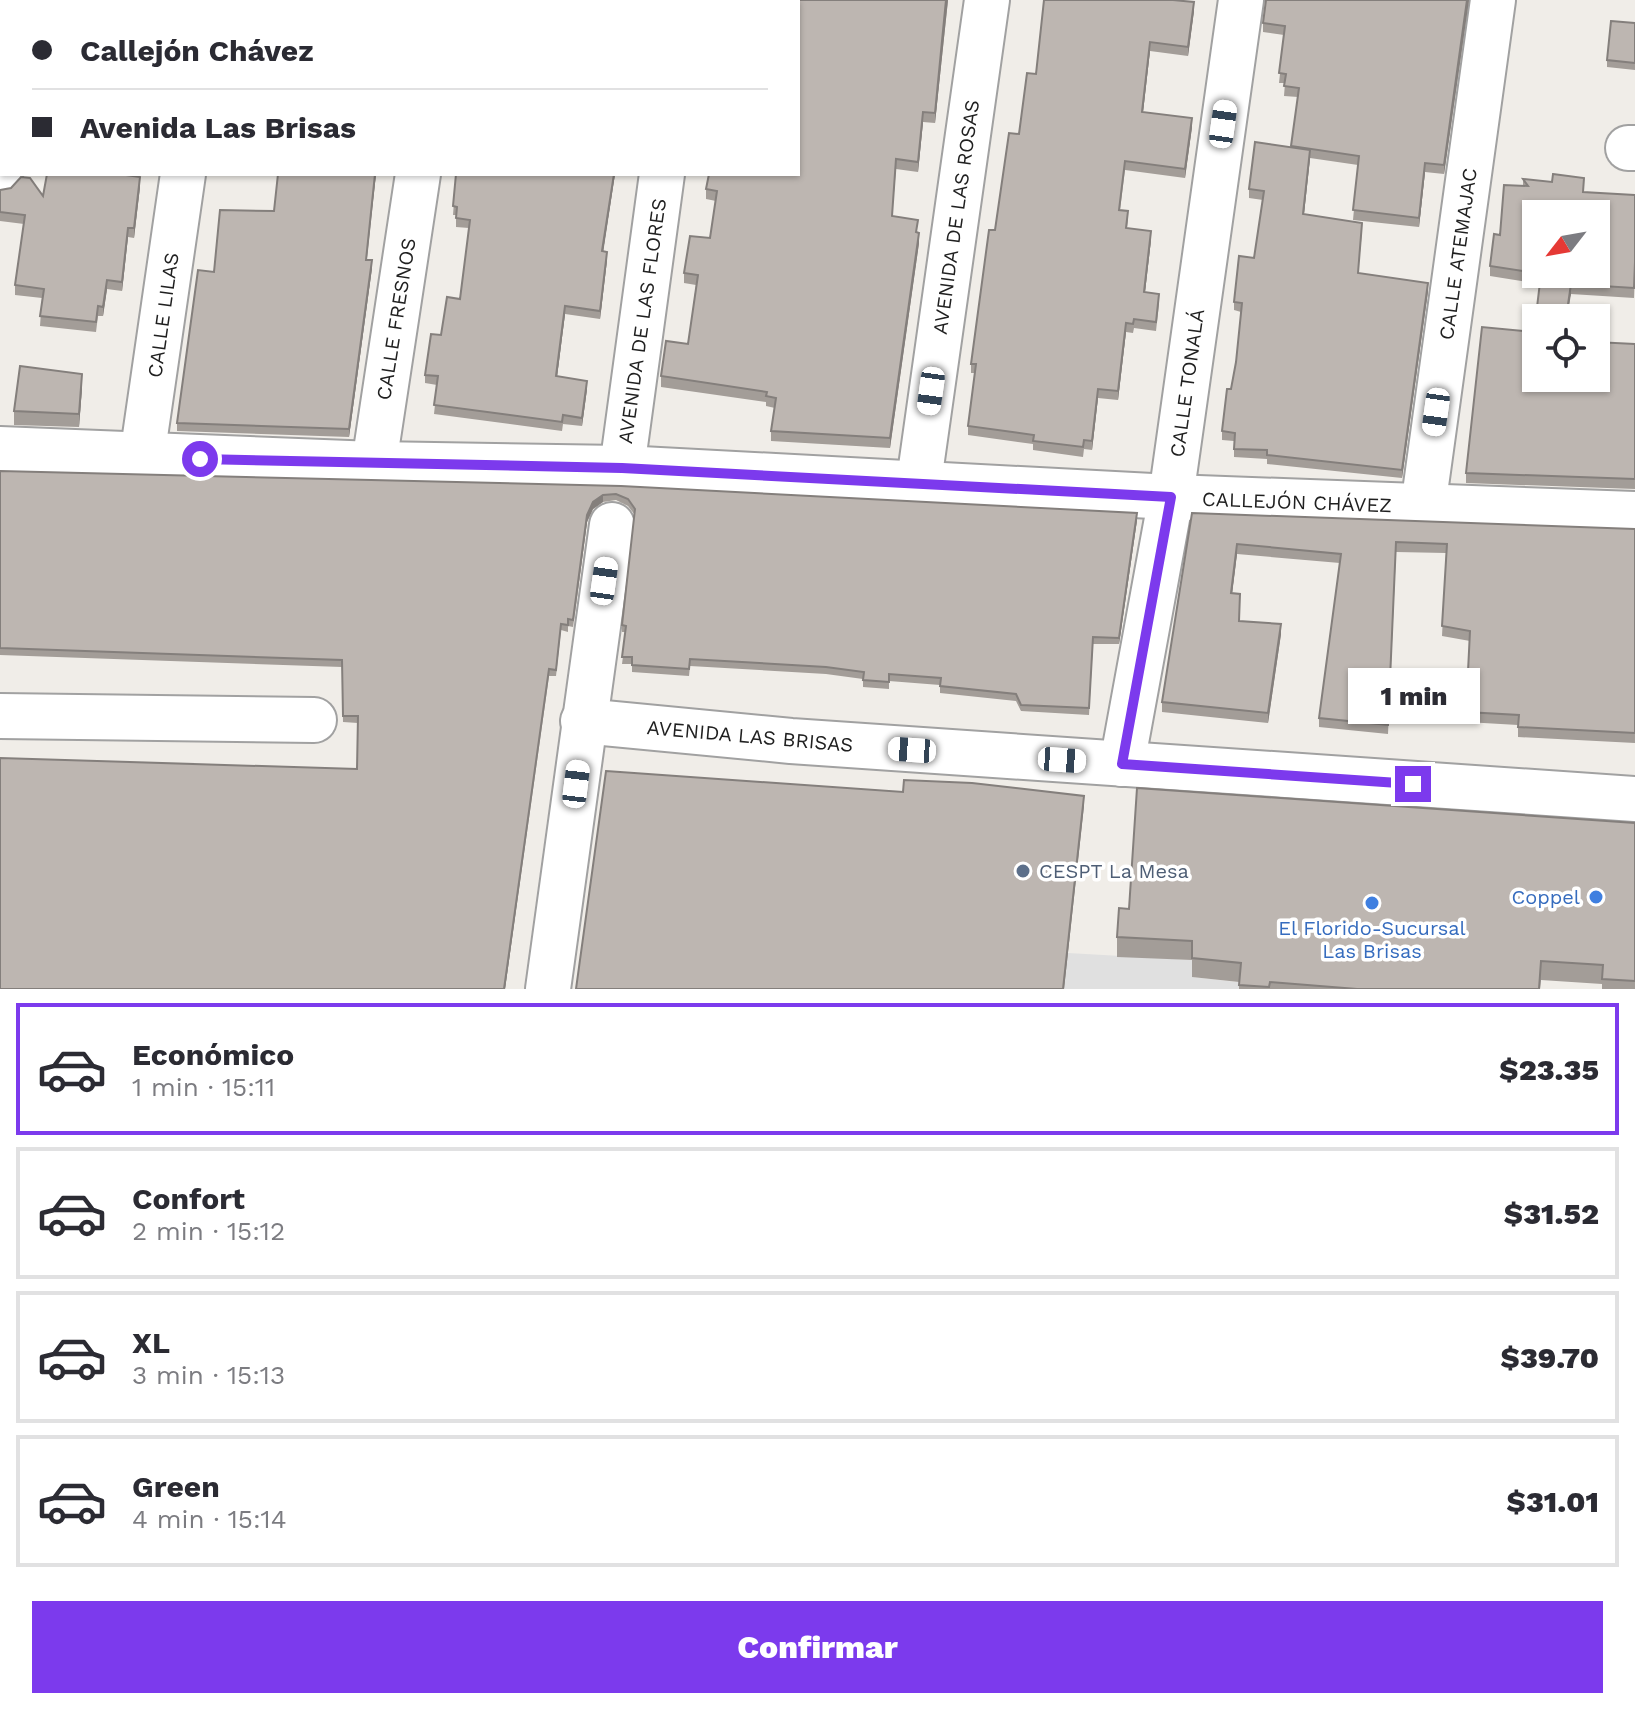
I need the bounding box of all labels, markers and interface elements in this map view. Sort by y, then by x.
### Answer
text: Callejón Chávez [80,33,314,68]
street label: AVENIDA DE LAS ROSAS [928,98,984,336]
car [1208,99,1238,149]
text: Avenida Las Brisas [80,110,356,145]
street label: CALLE ATEMAJAC [1434,166,1482,342]
street label: AVENIDA DE LAS FLORES [613,197,671,445]
north arrow [1522,200,1610,288]
map controls [1522,200,1610,392]
street label: CALLE FRESNOS [371,236,421,402]
street label: CALLE LILAS [142,251,184,379]
button: locate [1522,304,1610,392]
street label: CALLE TONALÁ [1165,307,1209,459]
car [916,366,946,416]
car [1421,387,1451,437]
route start [182,441,218,477]
street label: CALLEJÓN CHÁVEZ [1202,487,1392,517]
car [589,556,619,606]
callout: 1 min [1347,668,1479,724]
text: 1 min [1381,681,1447,711]
street label: AVENIDA LAS BRISAS [646,715,854,757]
car [887,736,937,764]
car [1037,746,1087,774]
car [561,759,591,809]
route end [1395,766,1431,802]
place label: CESPT La Mesa [1039,859,1189,883]
marker: CESPT La Mesa [1014,862,1032,880]
place label: Coppel [1512,885,1580,909]
marker: Coppel [1587,888,1605,906]
marker: El Florido-Sucursal Las Brisas [1363,894,1381,912]
place label: El Florido-Sucursal Las Brisas [1278,916,1466,963]
icon: car [36,1033,108,1105]
text: Económico [132,1037,294,1072]
text: $23.35 [1499,1052,1599,1087]
text: 1 min · 15:11 [132,1072,275,1102]
icon: car [36,1177,108,1249]
text: Confort [132,1181,245,1216]
text: $31.52 [1504,1196,1599,1231]
text: 2 min · 15:12 [132,1216,285,1246]
icon: car [36,1321,108,1393]
text: XL [132,1325,170,1360]
text: $39.70 [1501,1340,1599,1375]
text: 3 min · 15:13 [132,1360,285,1390]
icon: car [36,1465,108,1537]
text: Green [132,1469,220,1504]
text: $31.01 [1507,1484,1599,1519]
text: 4 min · 15:14 [132,1504,287,1534]
button: Confirmar [32,1601,1603,1693]

